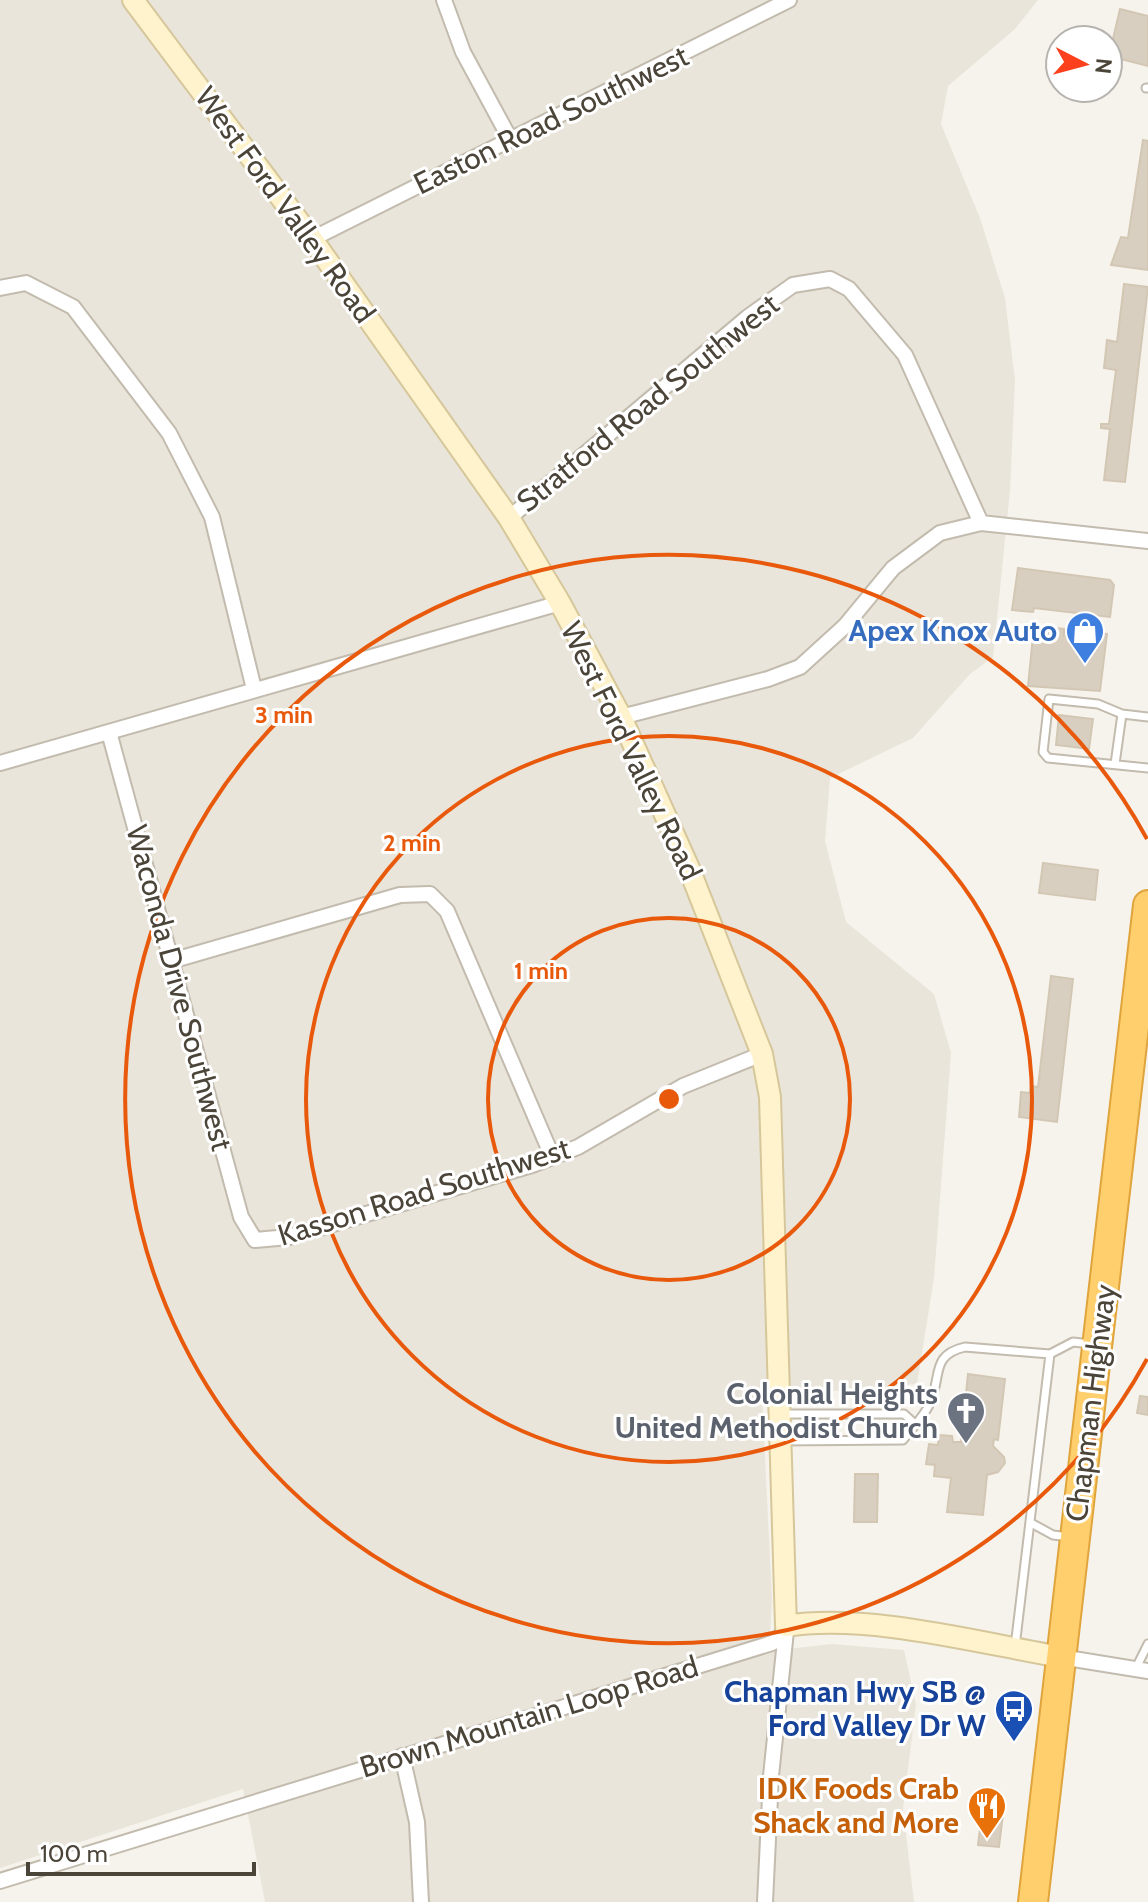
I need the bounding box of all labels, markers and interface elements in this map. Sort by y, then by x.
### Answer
north arrow [1044,24,1124,104]
street label: Easton Road Southwest [408,37,694,202]
text: N [1089,57,1118,75]
street label: West Ford Valley Road [187,79,384,330]
street label: Stratford Road Southwest [509,286,786,520]
shop icon: Apex Knox Auto [1064,610,1106,665]
place label: Apex Knox Auto [849,612,1057,649]
street label: West Ford Valley Road [553,616,710,886]
text: 3 min [255,700,313,729]
street label: Waconda Drive Southwest [118,821,241,1155]
text: 2 min [383,828,441,857]
text: 1 min [514,956,568,985]
centre of rings [655,1085,683,1113]
street label: Kasson Road Southwest [273,1129,574,1254]
street label: Chapman Highway [1058,1282,1123,1524]
place label: Colonial Heights United Methodist Church [614,1375,938,1446]
church icon: Colonial Heights United Methodist Church [945,1390,987,1445]
street label: Brown Mountain Loop Road [355,1647,702,1786]
place label: Chapman Hwy SB @ Ford Valley Dr W [724,1673,986,1744]
bus stop icon: Chapman Hwy SB @ Ford Valley Dr W [993,1688,1035,1743]
place label: IDK Foods Crab Shack and More [753,1770,959,1841]
restaurant icon: IDK Foods Crab Shack and More [966,1785,1008,1840]
scale bar [28,1826,254,1876]
text: 100 m [40,1839,108,1868]

